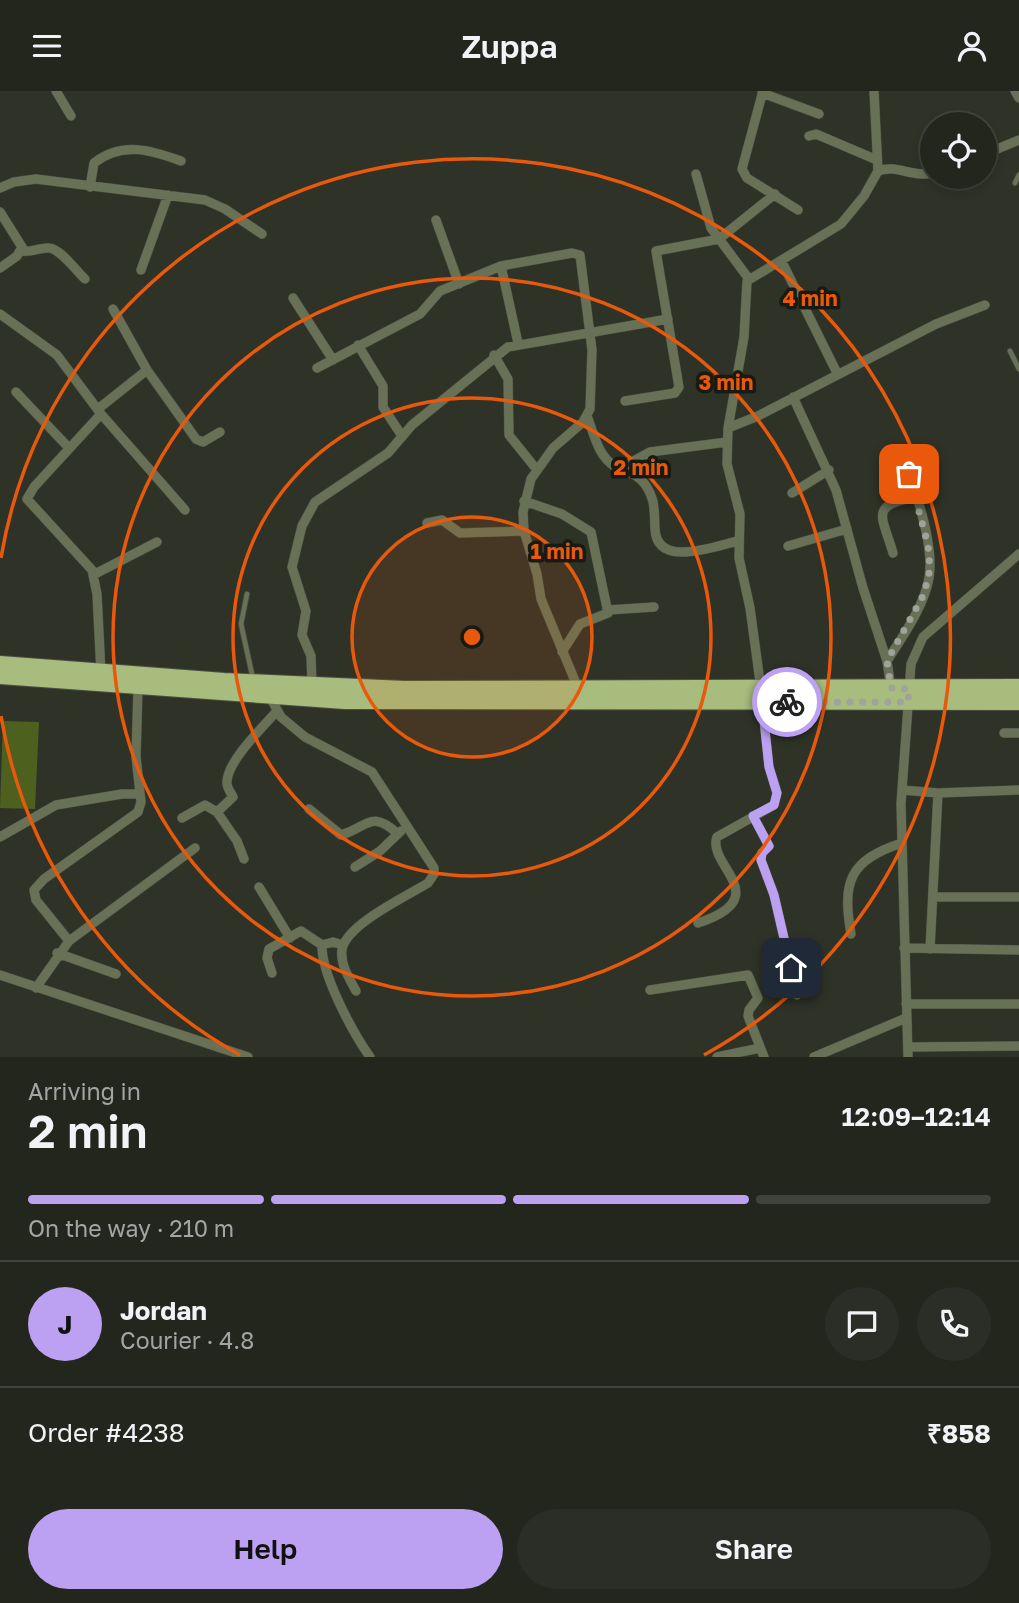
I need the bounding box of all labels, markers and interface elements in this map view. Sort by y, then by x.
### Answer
icon: menu [28,27,66,65]
text: Zuppa [461,27,558,65]
icon: person [953,27,991,65]
map controls [920,112,997,189]
button: locate [920,112,997,189]
text: 4 min [782,285,838,311]
text: 3 min [699,369,753,395]
pin [879,444,939,504]
text: 2 min [614,454,668,480]
icon: bag [890,455,928,493]
text: 1 min [531,538,583,564]
centre of rings [460,625,484,649]
courier [752,667,822,737]
icon: bike [768,683,806,721]
pin [761,938,821,998]
icon: home [772,949,810,987]
text: Arriving in [28,1077,141,1105]
text: 12:09–12:14 [841,1101,991,1132]
text: 2 min [28,1103,148,1158]
text: On the way · 210 m [28,1214,234,1242]
button: chat [825,1287,899,1361]
button: phone [917,1287,991,1361]
text: Jordan [120,1295,207,1326]
text: J [58,1309,72,1340]
text: Courier · 4.8 [120,1326,254,1354]
text: Order #4238 [28,1417,185,1448]
text: ₹858 [927,1418,991,1449]
button: Help [28,1509,503,1589]
button: Share [517,1509,991,1589]

